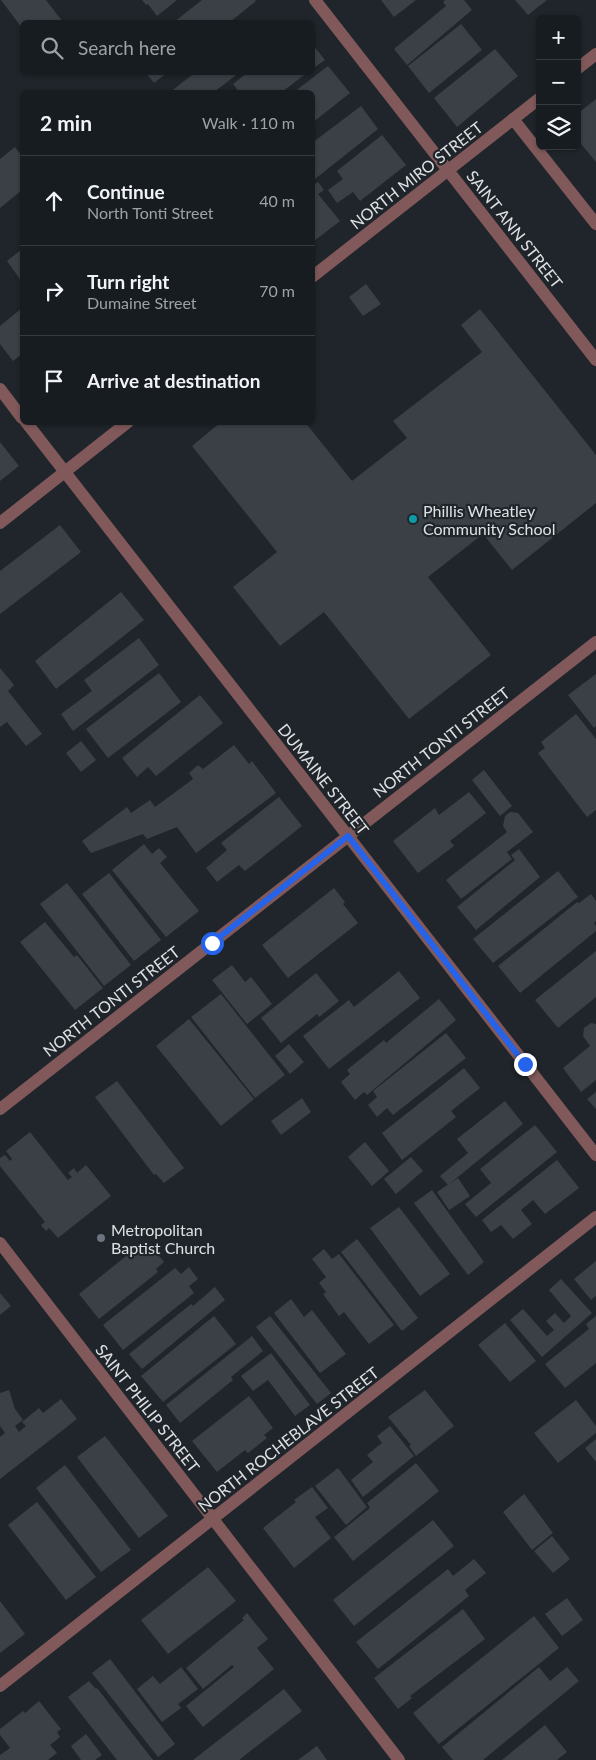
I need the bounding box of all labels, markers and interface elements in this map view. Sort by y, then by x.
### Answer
map controls [536,15,581,150]
button: + [536,15,581,60]
search box [20,20,315,75]
icon: search [38,34,66,62]
text: Search here [78,36,176,59]
button: − [536,60,581,105]
button: layers [536,105,581,150]
text: 2 min [40,110,92,135]
text: Walk · 110 m [202,113,295,132]
street label: NORTH MIRO STREET [346,117,486,233]
street label: SAINT ANN STREET [463,166,567,292]
text: Continue [87,180,165,203]
icon: ahead [40,187,68,215]
text: 40 m [259,191,295,210]
text: North Tonti Street [87,203,214,222]
text: Turn right [87,270,169,293]
icon: right [40,277,68,305]
text: 70 m [259,281,295,300]
text: Dumaine Street [87,293,197,312]
icon: arrive [40,367,68,395]
text: Arrive at destination [87,369,260,392]
place label: Phillis Wheatley Community School [423,501,555,538]
marker: Phillis Wheatley Community School [407,513,419,525]
street label: NORTH TONTI STREET [369,682,513,801]
street label: DUMAINE STREET [275,720,374,839]
route start [201,932,224,955]
street label: NORTH TONTI STREET [39,941,183,1060]
route end [514,1053,537,1076]
place label: Metropolitan Baptist Church [111,1220,215,1257]
marker: Metropolitan Baptist Church [95,1232,107,1244]
street label: SAINT PHILIP STREET [92,1340,204,1476]
street label: NORTH ROCHEBLAVE STREET [194,1362,383,1515]

